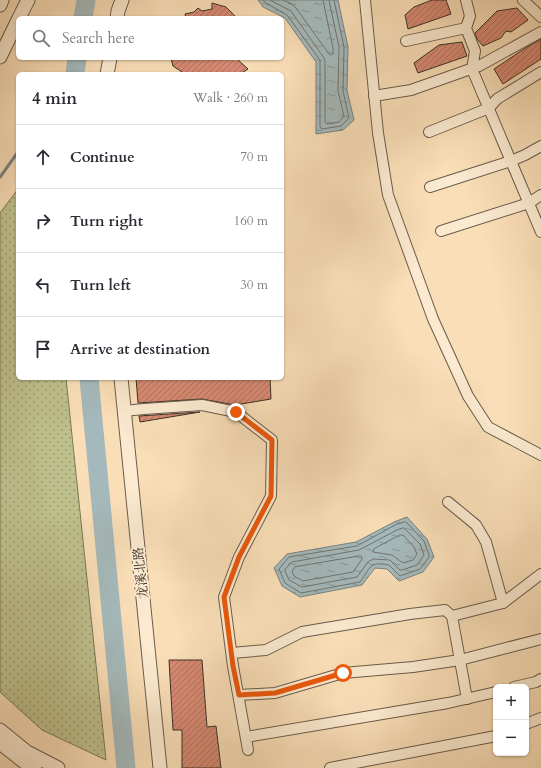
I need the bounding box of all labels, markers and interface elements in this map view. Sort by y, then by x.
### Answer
search box [16,16,284,60]
icon: search [30,27,52,49]
text: Search here [62,28,135,48]
text: 4 min [32,87,77,110]
text: Walk · 260 m [193,89,268,107]
icon: ahead [32,146,54,168]
text: Continue [70,147,135,167]
text: 70 m [240,148,268,166]
icon: right [32,210,54,232]
text: Turn right [70,211,143,231]
text: 160 m [234,212,268,230]
icon: left [32,274,54,296]
text: Turn left [70,275,131,295]
text: 30 m [240,276,268,294]
icon: arrive [32,338,54,360]
text: Arrive at destination [70,339,210,359]
route end [227,403,245,421]
street label: 龙溪北路 [129,546,153,600]
route start [334,664,352,682]
map controls [493,684,529,756]
button: + [493,684,529,720]
button: − [493,720,529,756]

